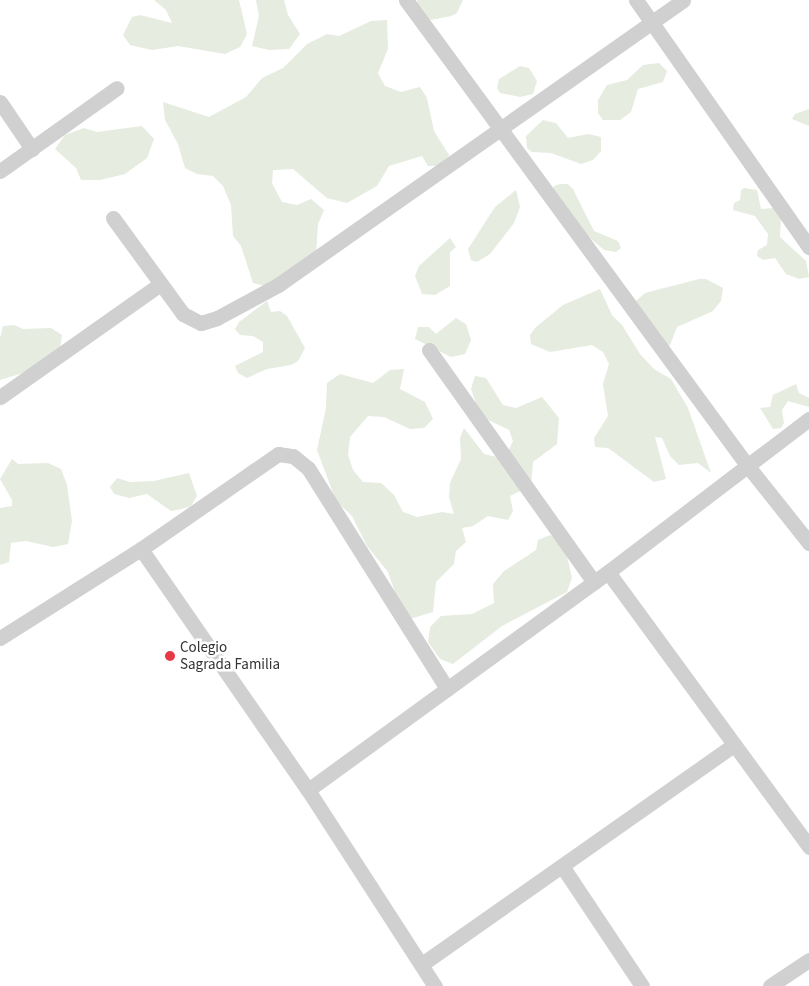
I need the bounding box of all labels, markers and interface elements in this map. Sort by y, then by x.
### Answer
place label: Colegio Sagrada Familia [180,638,280,673]
marker: Colegio Sagrada Familia [164,650,176,662]

